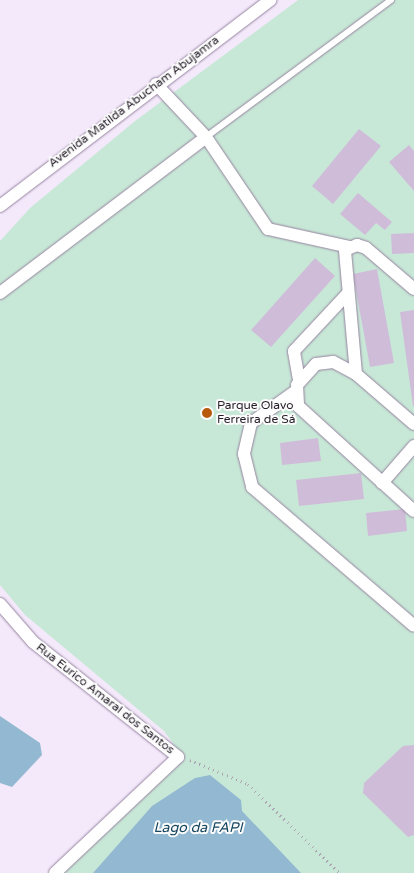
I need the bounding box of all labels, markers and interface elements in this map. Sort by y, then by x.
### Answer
street label: Avenida Matilda Abucham Abujamra [46,33,222,171]
place label: Parque Olavo Ferreira de Sá [217,399,295,427]
marker: Parque Olavo Ferreira de Sá [201,407,213,419]
street label: Rua Eurico Amaral dos Santos [33,641,177,757]
water label: Lago da FAPI [154,820,242,836]

